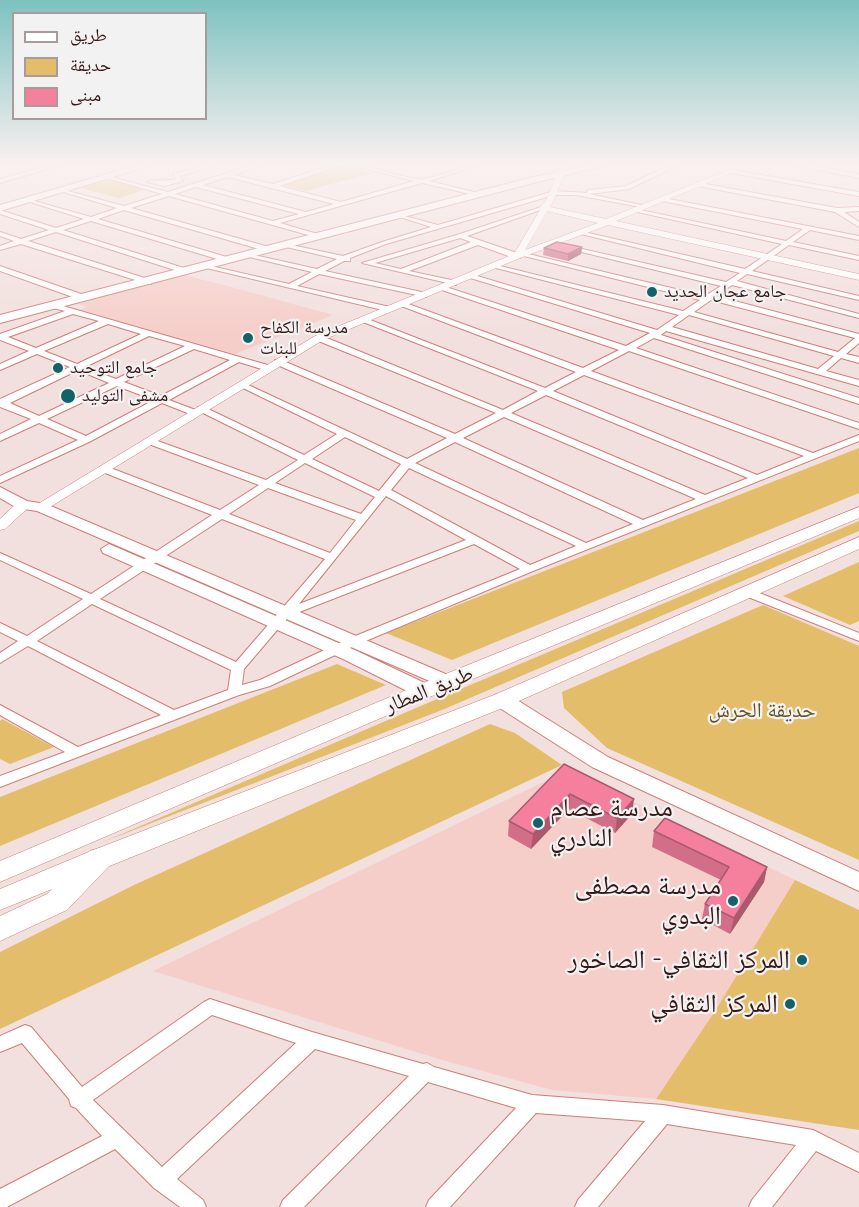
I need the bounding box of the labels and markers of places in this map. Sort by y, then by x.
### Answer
place label: جامع عجان الحديد [664,281,786,303]
marker: جامع عجان الحديد [645,285,659,299]
place label: مدرسة الكفاح للبنات [260,317,348,360]
marker: مدرسة الكفاح للبنات [241,331,255,345]
place label: جامع التوحيد [70,357,157,379]
marker: جامع التوحيد [51,361,65,375]
place label: مشفى التوليد [82,385,168,407]
marker: مشفى التوليد [59,387,77,405]
place label: مدرسة عصام النادري [550,792,673,854]
marker: مدرسة عصام النادري [531,816,545,830]
place label: مدرسة مصطفى البدوي [574,870,721,932]
marker: مدرسة مصطفى البدوي [726,894,740,908]
place label: المركز الثقافي- الصاخور [568,944,790,976]
marker: المركز الثقافي- الصاخور [795,953,809,967]
place label: المركز الثقافي [650,988,778,1020]
marker: المركز الثقافي [783,997,797,1011]

